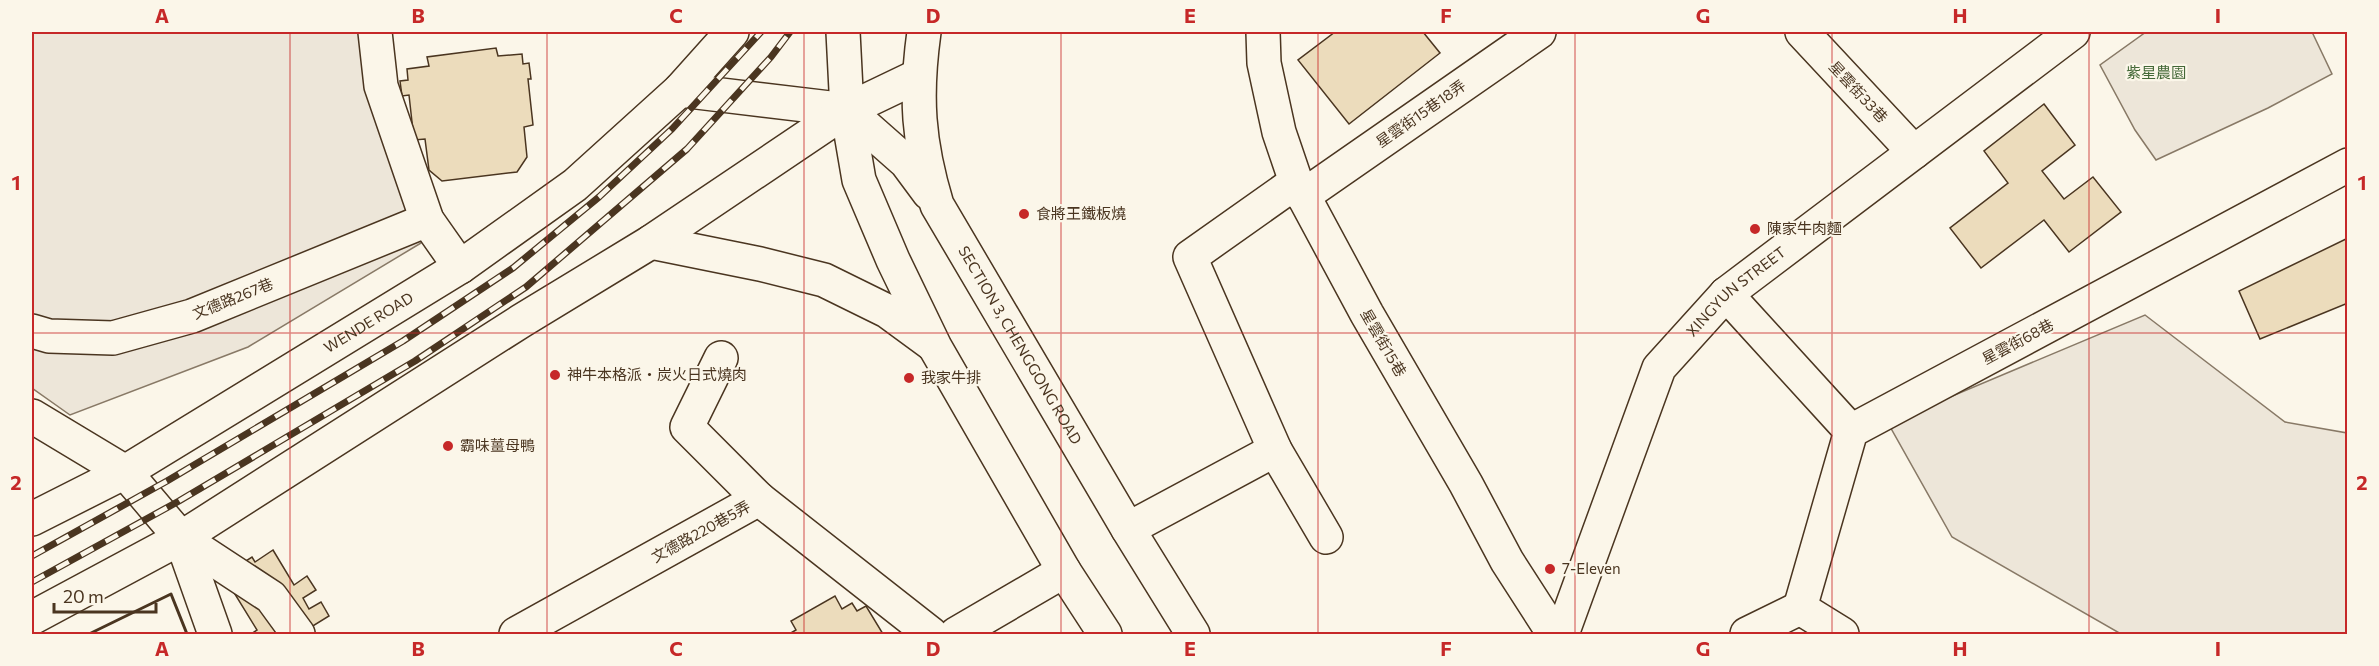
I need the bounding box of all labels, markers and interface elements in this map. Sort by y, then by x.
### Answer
text: A [155,3,169,27]
text: B [411,3,425,27]
text: C [669,3,683,27]
text: D [926,3,940,27]
text: E [1184,3,1196,27]
text: F [1440,3,1452,27]
text: G [1696,3,1710,27]
text: H [1953,3,1968,27]
text: I [2215,3,2221,27]
street label: 星雲街33巷 [1826,57,1892,126]
park label: 紫星農園 [2126,63,2186,81]
street label: 星雲街15巷18弄 [1372,76,1469,151]
text: 1 [11,170,21,194]
text: 1 [2357,170,2367,194]
place label: 食將王鐵板燒 [1036,204,1126,222]
marker: 食將王鐵板燒 [1017,207,1031,221]
place label: 陳家牛肉麵 [1767,219,1842,237]
marker: 陳家牛肉麵 [1748,222,1762,236]
street label: SECTION 3, CHENGGONG ROAD [955,242,1086,447]
street label: XINGYUN STREET [1682,242,1789,340]
street label: 文德路267巷 [190,274,276,322]
street label: WENDE ROAD [320,288,416,356]
street label: 星雲街15巷 [1357,306,1410,379]
street label: 星雲街68巷 [1979,315,2056,367]
place label: 神牛本格派‧炭火日式燒肉 [567,365,747,383]
marker: 神牛本格派‧炭火日式燒肉 [548,368,562,382]
place label: 我家牛排 [921,368,981,386]
marker: 我家牛排 [902,371,916,385]
place label: 霸味薑母鴨 [460,436,535,454]
marker: 霸味薑母鴨 [441,439,455,453]
text: 2 [10,470,22,494]
text: 2 [2356,470,2368,494]
street label: 文德路220巷5弄 [648,497,753,566]
place label: 7-Eleven [1562,559,1621,577]
marker: 7-Eleven [1543,562,1557,576]
scale bar [54,576,156,614]
text: 20 m [63,585,104,607]
text: A [155,636,169,660]
text: B [411,636,425,660]
text: C [669,636,683,660]
text: D [926,636,940,660]
text: E [1184,636,1196,660]
text: F [1440,636,1452,660]
text: G [1696,636,1710,660]
text: H [1953,636,1968,660]
text: I [2215,636,2221,660]

